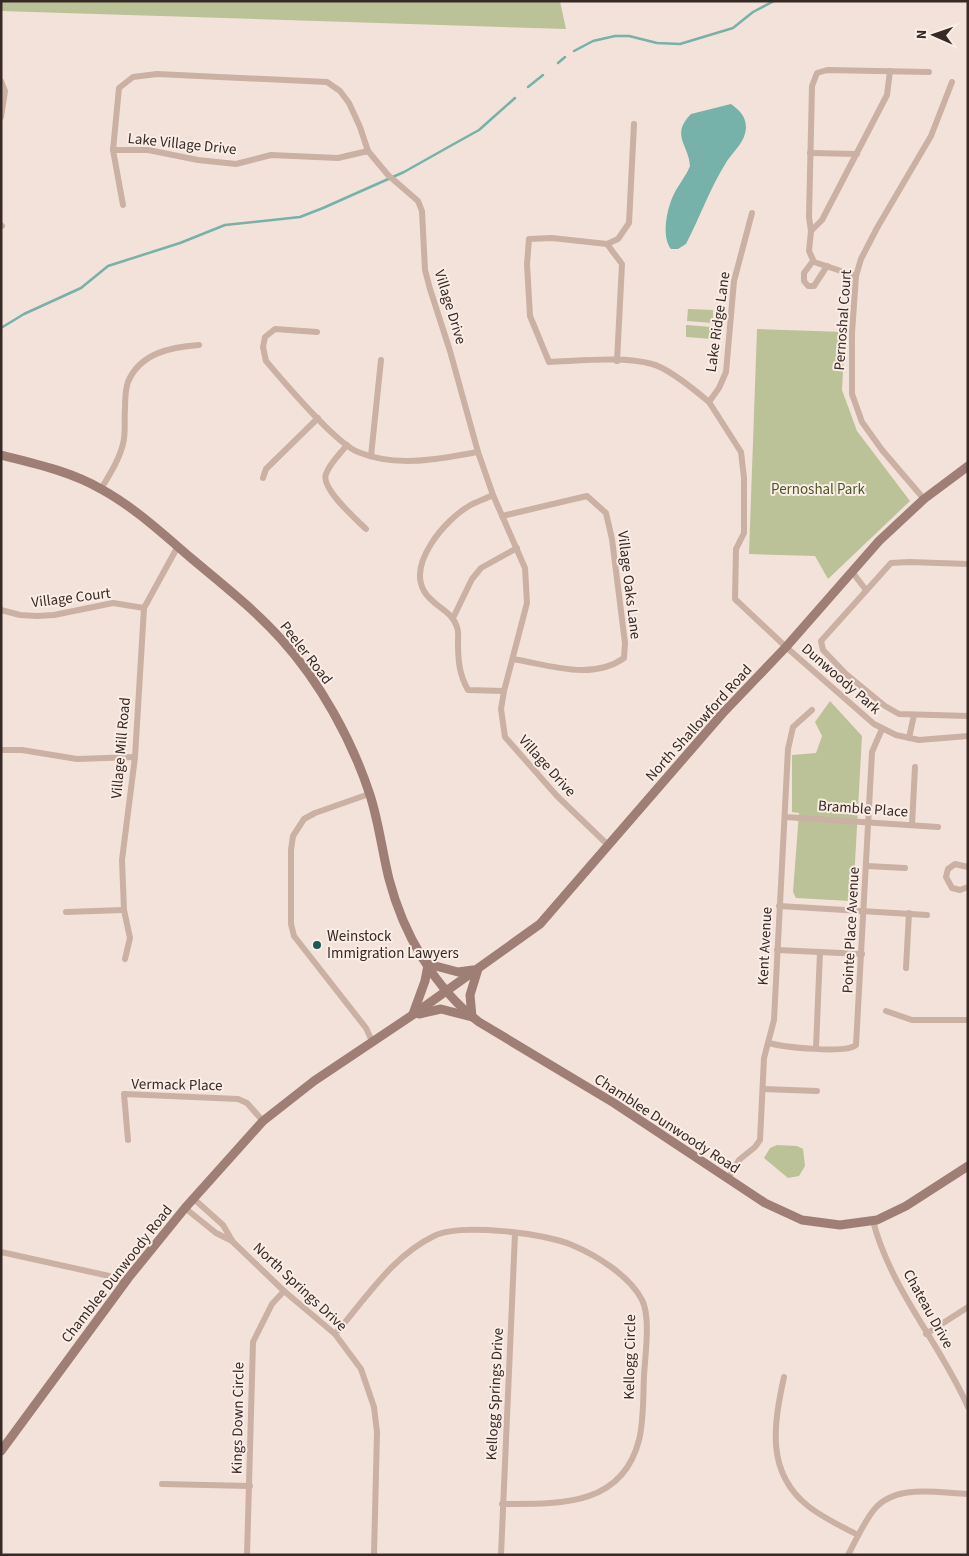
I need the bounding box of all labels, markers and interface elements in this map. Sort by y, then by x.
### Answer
north arrow [909,10,959,60]
text: N [912,30,932,40]
street label: Lake Village Drive [127,128,237,160]
street label: Village Drive [429,267,471,347]
street label: Pernoshal Court [829,269,857,371]
street label: Lake Ridge Lane [701,270,735,374]
park label: Pernoshal Park [771,479,866,500]
street label: Village Oaks Lane [612,530,646,640]
street label: Village Court [30,583,112,613]
street label: Peeler Road [275,617,337,689]
street label: Dunwoody Park [797,639,886,720]
street label: North Shallowford Road [641,660,757,786]
street label: Village Mill Road [106,696,136,800]
street label: Village Drive [513,730,581,802]
street label: Bramble Place [817,795,909,823]
street label: Pointe Place Avenue [837,866,865,994]
street label: Kent Avenue [752,906,778,986]
place label: Weinstock Immigration Lawyers [327,926,459,964]
marker: Weinstock Immigration Lawyers [311,939,323,951]
street label: Chamblee Dunwoody Road [590,1069,744,1179]
street label: Vermack Place [131,1074,223,1096]
street label: Chamblee Dunwoody Road [56,1201,178,1347]
street label: North Springs Drive [248,1238,352,1336]
street label: Chateau Drive [898,1266,958,1352]
street label: Kellogg Circle [619,1314,641,1400]
street label: Kellogg Springs Drive [481,1327,509,1461]
street label: Kings Down Circle [227,1362,249,1474]

